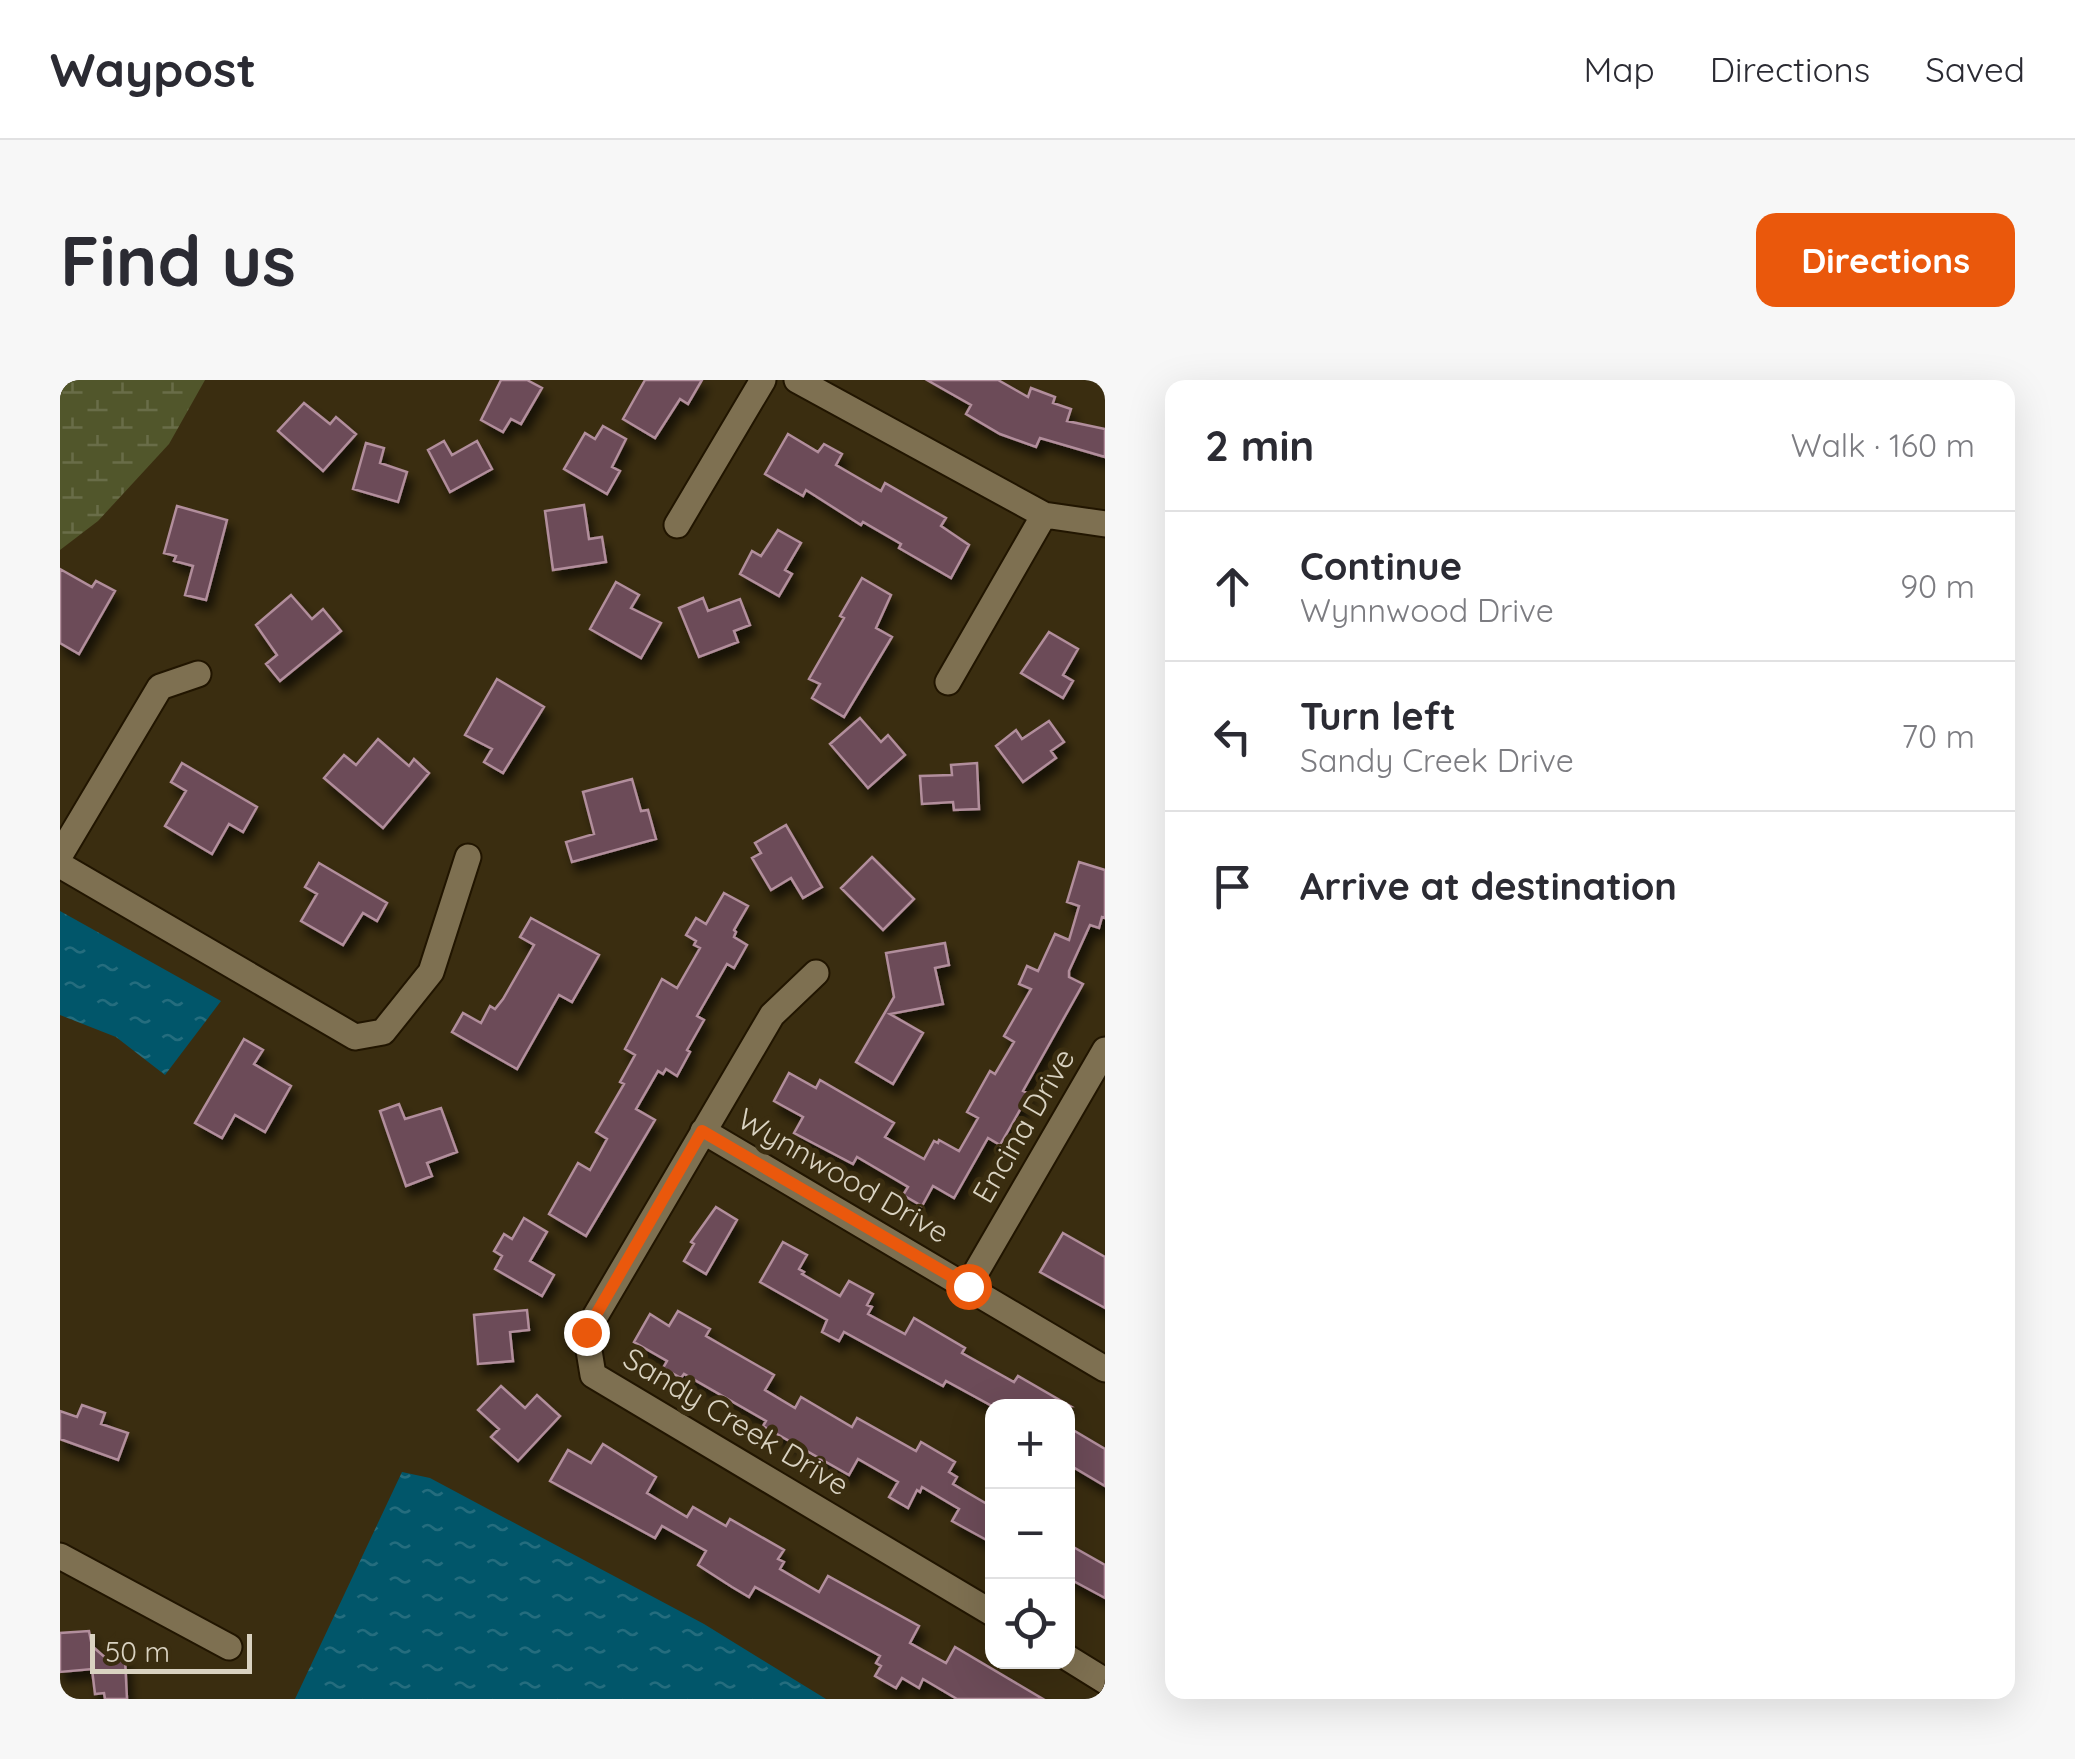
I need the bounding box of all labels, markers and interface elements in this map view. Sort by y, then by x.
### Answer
text: Waypost [50,39,256,99]
text: Map [1583,47,1655,91]
text: Directions [1710,47,1870,91]
text: Saved [1925,47,2025,91]
button: Directions [1756,213,2015,307]
text: Find us [60,216,296,304]
text: 2 min [1205,419,1314,472]
text: Walk · 160 m [1791,425,1975,465]
text: Continue [1300,542,1462,590]
icon: ahead [1205,559,1260,614]
text: 90 m [1900,566,1975,606]
text: Wynnwood Drive [1300,590,1554,630]
text: Turn left [1300,692,1456,740]
icon: left [1205,709,1260,764]
text: 70 m [1902,716,1975,756]
text: Sandy Creek Drive [1300,740,1574,780]
icon: arrive [1205,859,1260,914]
text: Arrive at destination [1300,862,1677,910]
street label: Encina Drive [964,1041,1083,1210]
street label: Wynnwood Drive [731,1099,956,1251]
route start [946,1264,992,1310]
route end [564,1310,610,1356]
street label: Sandy Creek Drive [617,1339,856,1504]
map controls [985,1399,1075,1669]
button: + [985,1399,1075,1489]
button: − [985,1489,1075,1579]
button: locate [985,1579,1075,1669]
scale bar [90,1629,252,1674]
text: 50 m [105,1634,170,1669]

